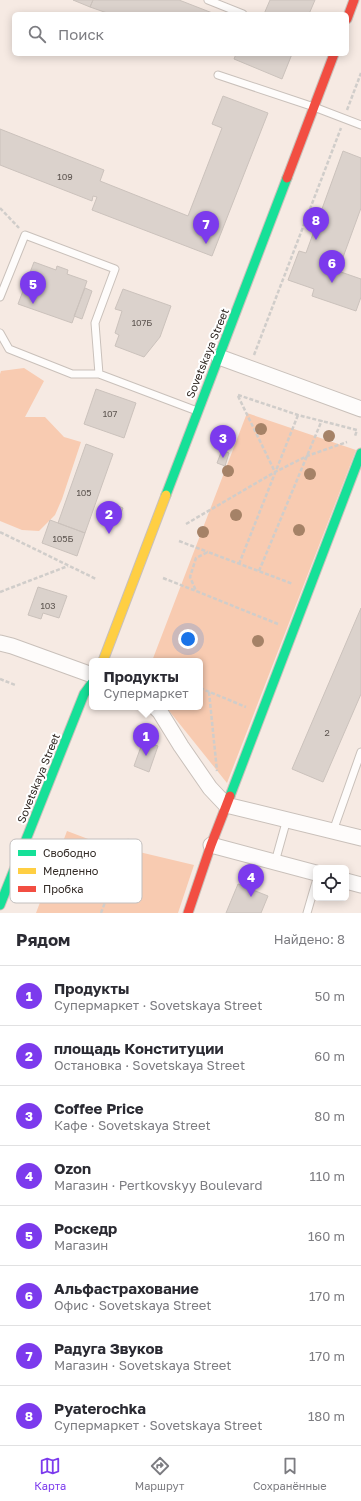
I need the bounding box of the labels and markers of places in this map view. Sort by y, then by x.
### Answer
pin: 8 [303,207,329,240]
pin: 7 [193,211,219,244]
pin: 6 [319,250,345,283]
pin: 5 [20,271,46,304]
pin: 3 [210,425,236,458]
pin: 2 [96,501,122,534]
pin: 1 [133,723,159,756]
pin: 4 [238,864,264,897]

